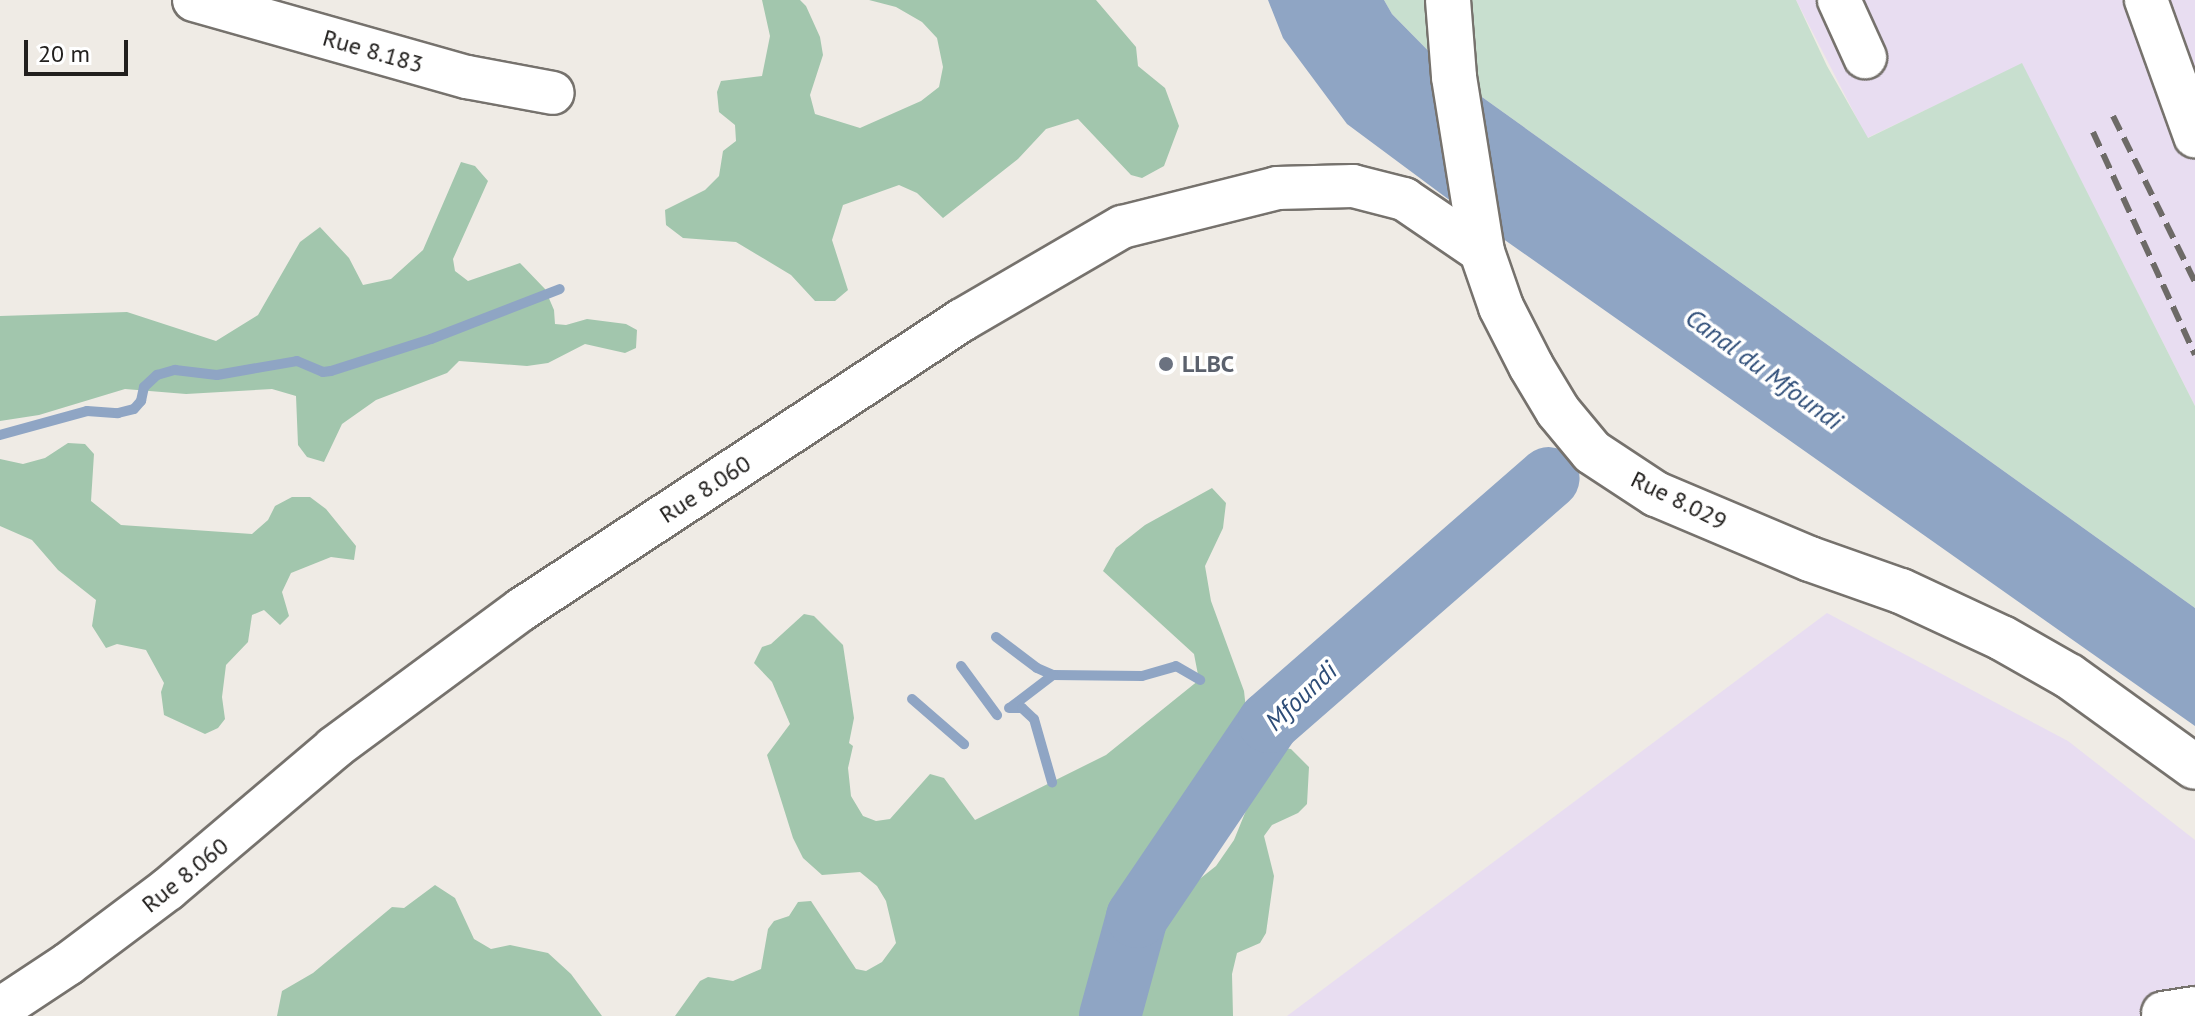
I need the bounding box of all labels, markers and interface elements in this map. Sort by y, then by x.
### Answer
street label: Rue 8.183 [320,23,426,79]
scale bar [28,24,132,74]
text: 20 m [38,38,90,69]
water label: Canal du Mfoundi [1680,302,1848,436]
place label: LLBC [1182,350,1234,378]
marker: LLBC [1157,355,1175,373]
street label: Rue 8.060 [654,449,756,529]
street label: Rue 8.029 [1626,464,1732,536]
water label: Mfoundi [1259,655,1343,737]
street label: Rue 8.060 [136,831,234,919]

